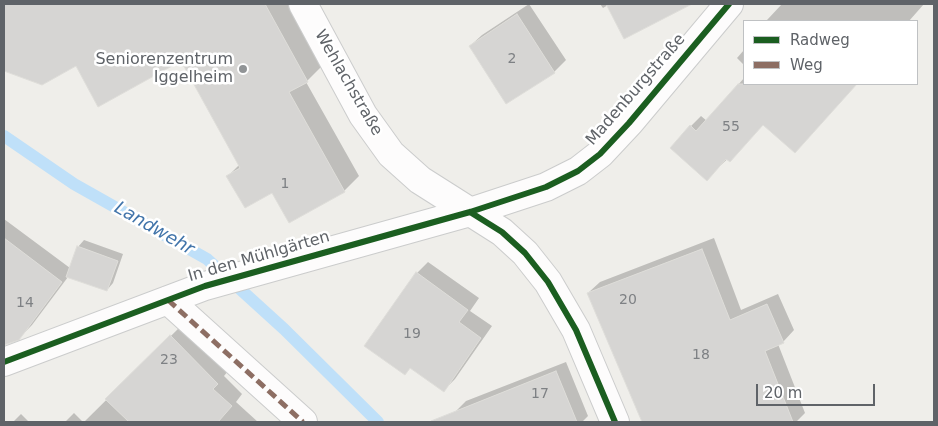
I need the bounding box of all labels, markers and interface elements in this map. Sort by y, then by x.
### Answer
legend [743,20,918,85]
street label: Wehlachstraße [310,27,386,139]
street label: Madenburgstraße [582,30,690,150]
text: Radweg [790,31,850,49]
place label: Seniorenzentrum Iggelheim [95,50,233,88]
house number: 2 [508,51,516,67]
text: Weg [790,56,823,74]
marker: Seniorenzentrum Iggelheim [237,63,249,75]
house number: 55 [722,119,740,135]
house number: 1 [281,176,289,192]
water label: Landwehr [110,198,198,260]
street label: In den Mühlgärten [186,228,332,286]
house number: 20 [619,292,637,308]
house number: 14 [16,295,34,311]
house number: 19 [403,326,421,342]
house number: 18 [692,347,710,363]
house number: 23 [160,352,178,368]
scale bar [758,374,877,406]
text: 20 m [764,384,802,402]
house number: 17 [531,386,549,402]

